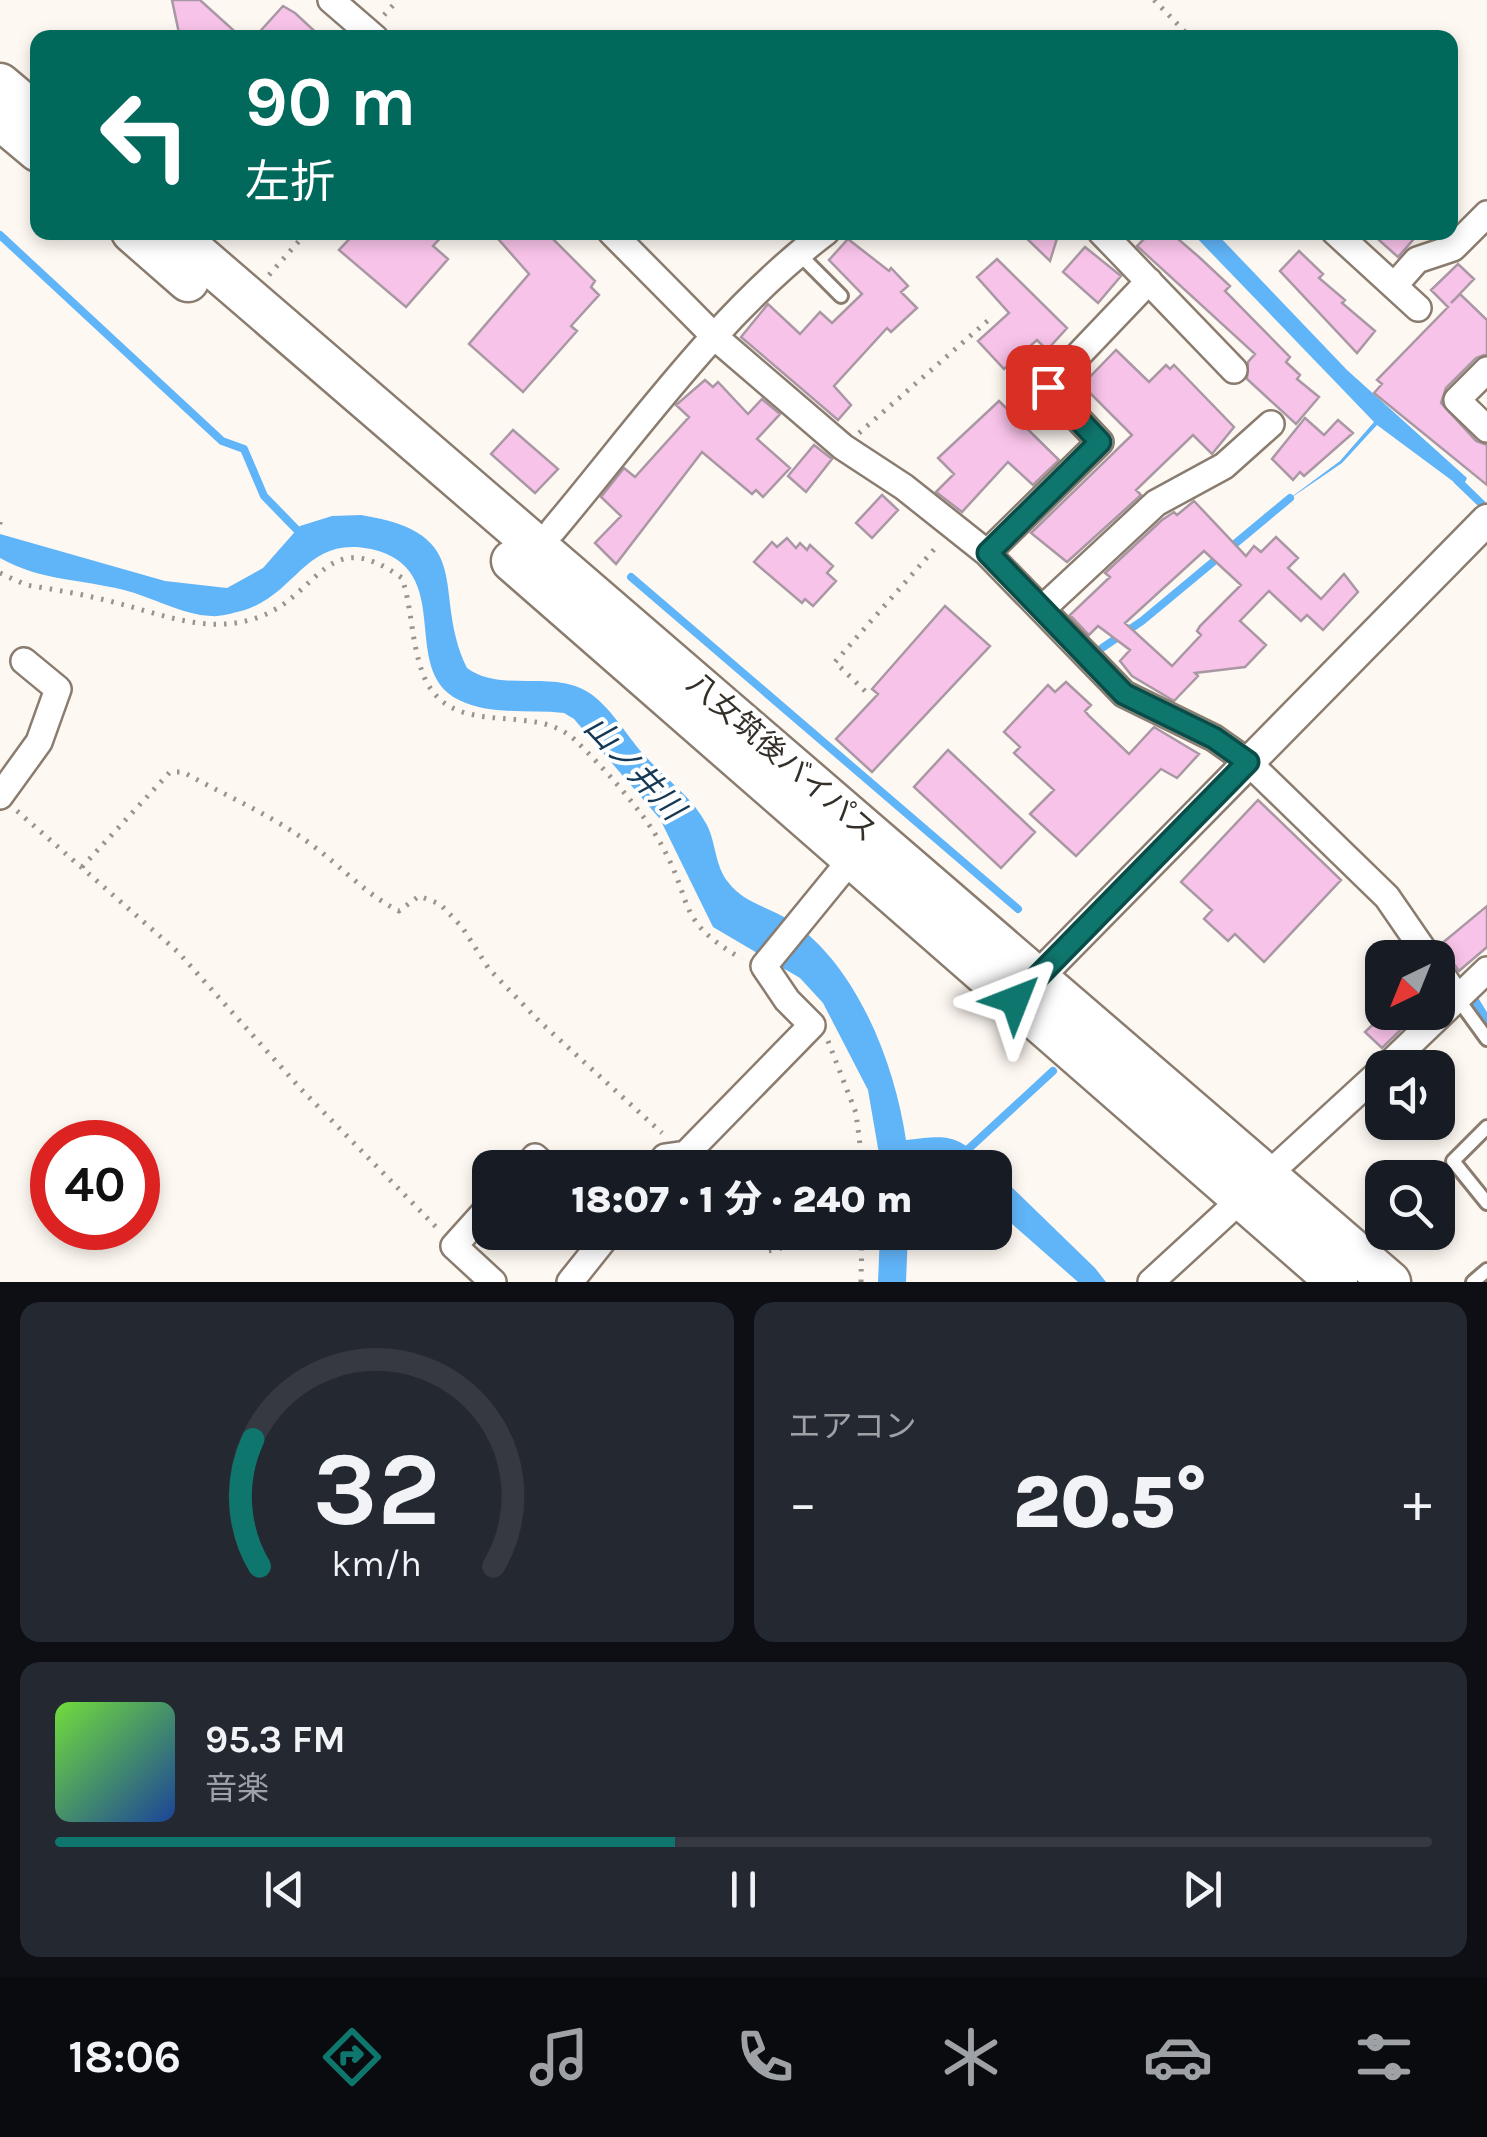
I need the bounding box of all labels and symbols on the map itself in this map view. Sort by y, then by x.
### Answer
pin [1006,345,1091,430]
street label: 八女筑後バイパス [680,665,884,849]
water label: 山ノ井川 [577,709,693,830]
north arrow [1365,940,1455,1030]
position arrow [963,948,1067,1052]
speed limit sign: 40 [30,1120,160,1250]

